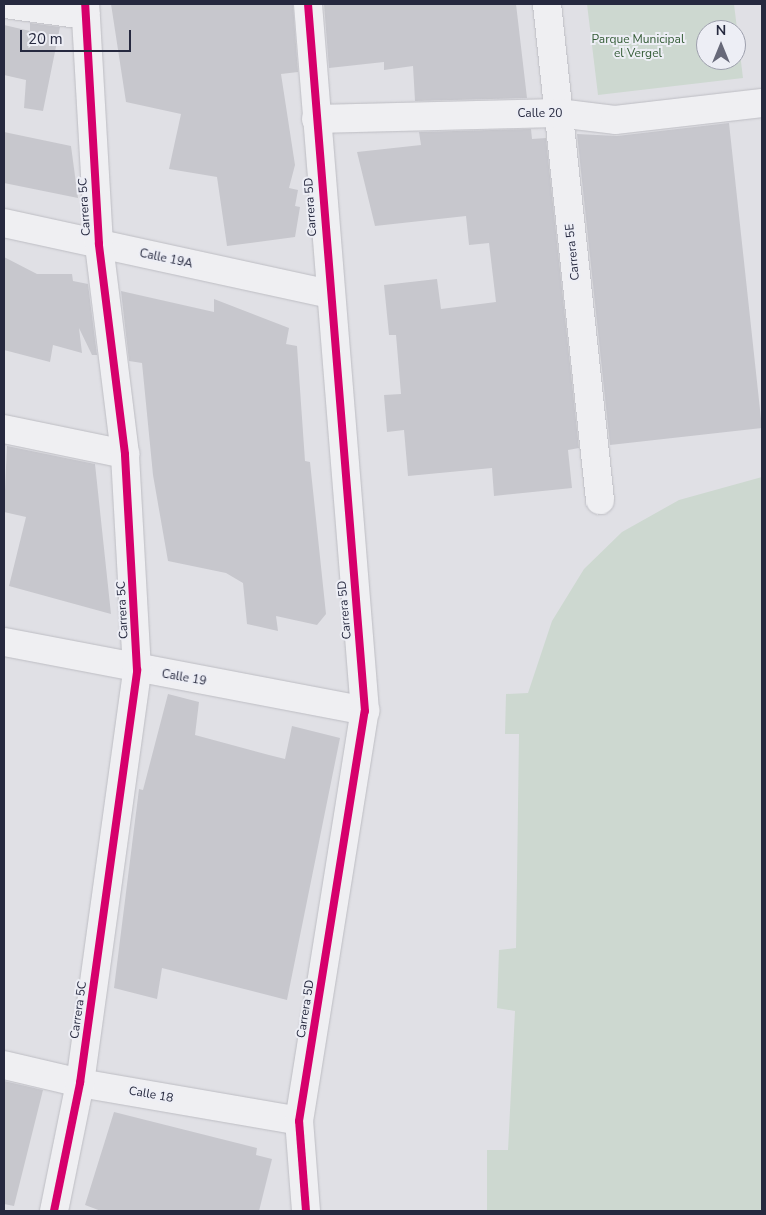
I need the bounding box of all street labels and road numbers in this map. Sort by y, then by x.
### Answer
street label: Calle 20 [517,107,563,121]
street label: Carrera 5D [302,177,320,237]
street label: Carrera 5C [76,178,94,236]
street label: Carrera 5E [563,223,583,281]
street label: Calle 19A [138,246,194,272]
street label: Carrera 5D [335,580,355,640]
street label: Carrera 5C [114,581,132,639]
street label: Calle 19 [161,667,207,689]
street label: Carrera 5D [294,979,318,1039]
street label: Carrera 5C [68,980,90,1040]
street label: Calle 18 [128,1084,174,1106]

